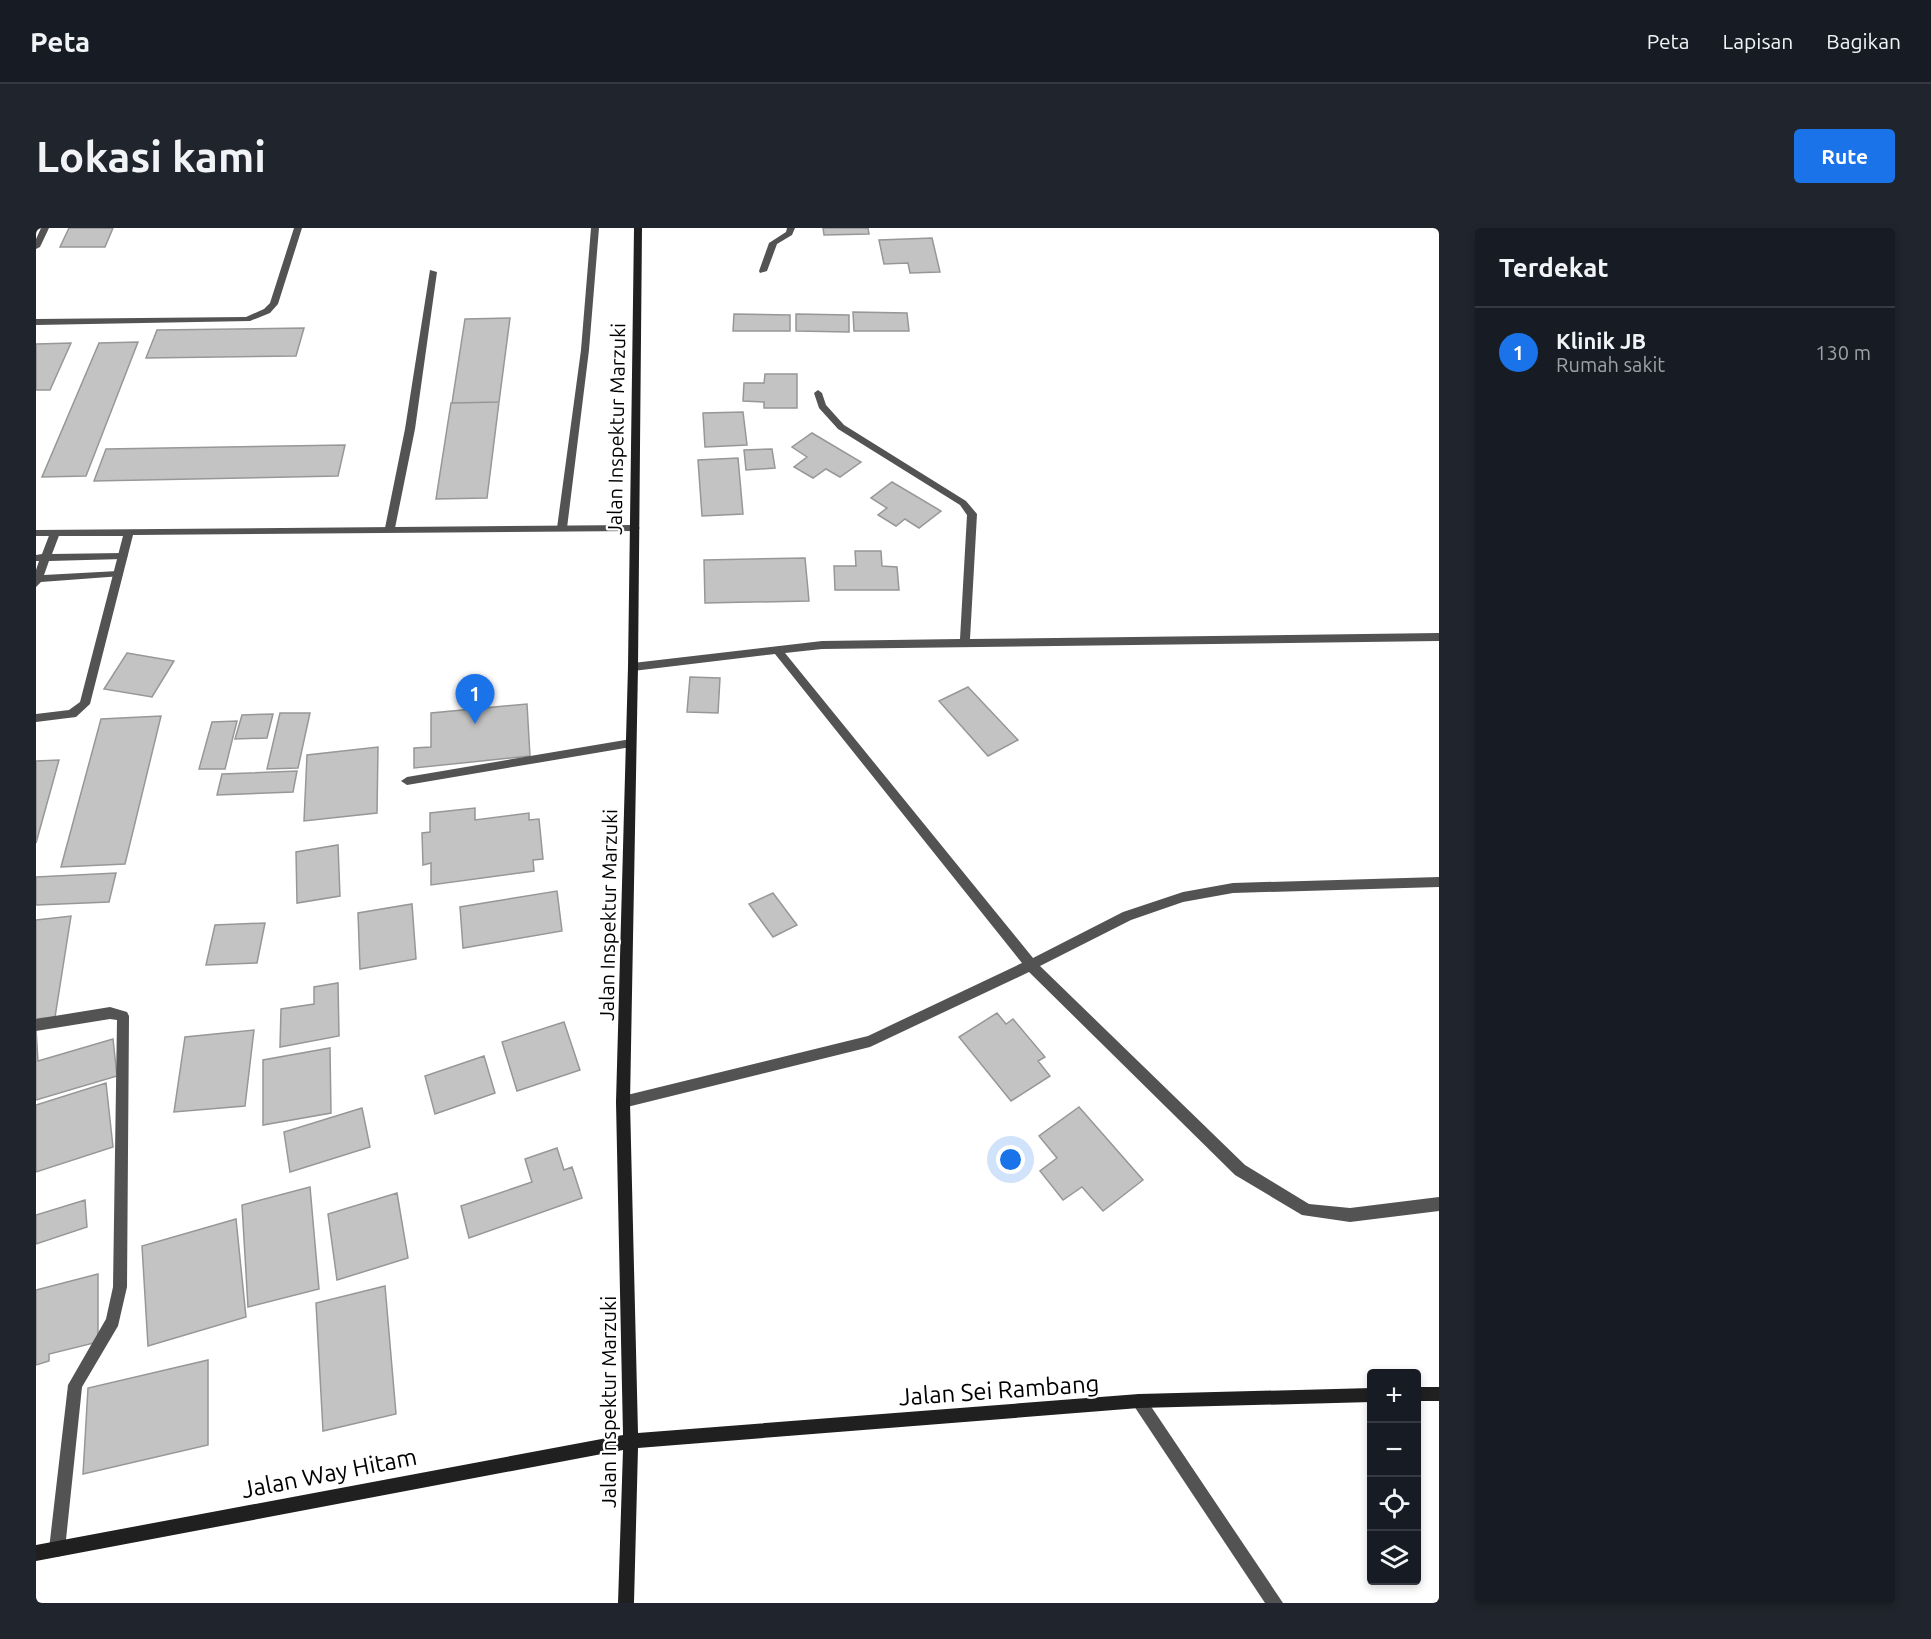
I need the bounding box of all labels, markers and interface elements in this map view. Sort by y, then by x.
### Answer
text: Peta [30,26,90,57]
text: Peta [1647,29,1690,53]
text: Lapisan [1723,29,1793,53]
text: Bagikan [1826,29,1901,53]
button: Rute [1794,129,1895,183]
text: Lokasi kami [36,133,266,180]
text: Terdekat [1499,253,1609,282]
street label: Jalan Inspektur Marzuki [603,323,629,535]
text: Klinik JB [1556,328,1646,353]
text: 1 [1513,341,1524,364]
text: 130 m [1815,341,1871,364]
text: Rumah sakit [1556,353,1665,376]
pin: 1 [456,674,494,724]
street label: Jalan Inspektur Marzuki [595,809,621,1021]
your location [996,1145,1025,1174]
street label: Jalan Inspektur Marzuki [597,1296,620,1508]
map controls [1367,1369,1421,1585]
button: + [1367,1369,1421,1423]
street label: Jalan Sei Rambang [898,1370,1100,1410]
button: − [1367,1423,1421,1477]
street label: Jalan Way Hitam [239,1443,419,1503]
button: locate [1367,1477,1421,1531]
button: layers [1367,1531,1421,1585]

